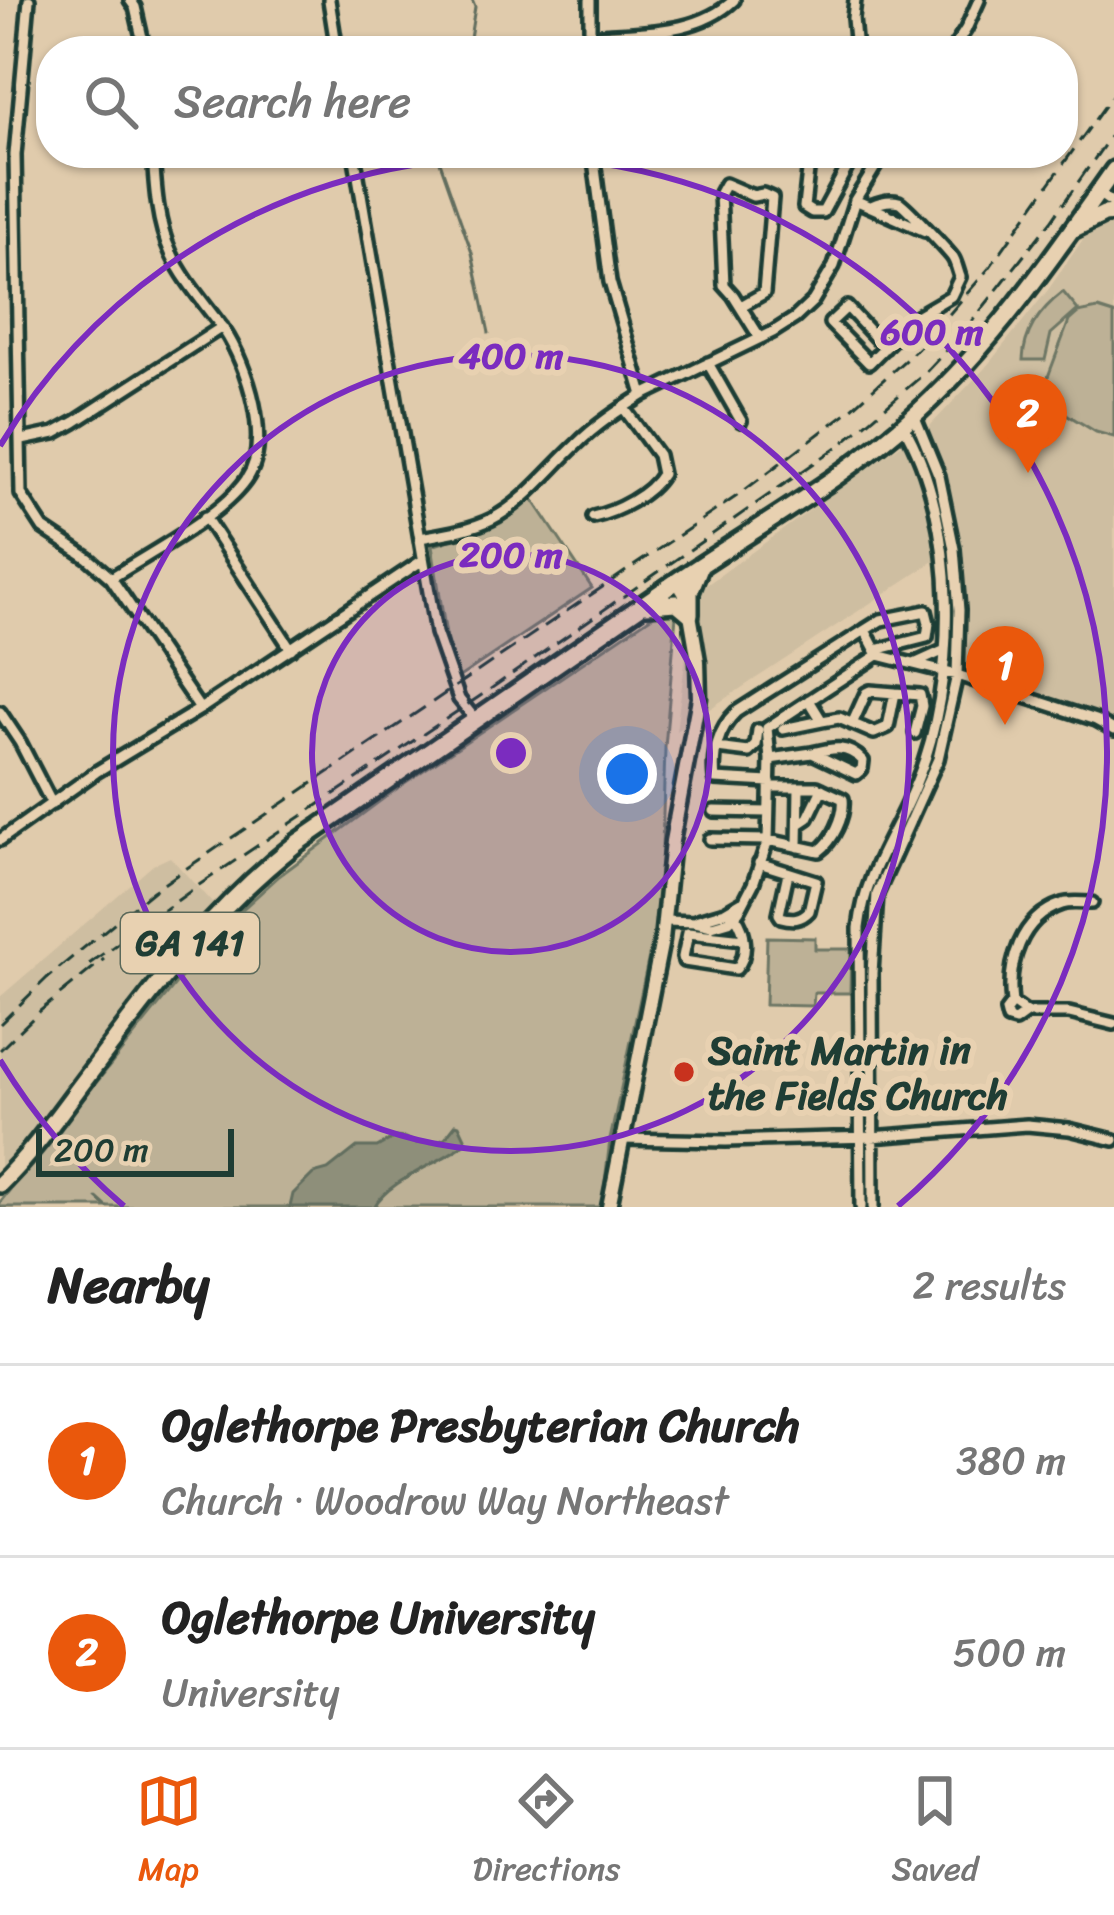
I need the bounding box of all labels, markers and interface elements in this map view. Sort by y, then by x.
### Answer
search box [36,36,1078,168]
text: Search here [174,62,411,142]
icon: search [78,69,144,135]
text: 600 m [881,300,984,364]
text: 400 m [458,324,564,388]
pin: 2 [989,374,1067,473]
text: 200 m [459,523,563,587]
pin: 1 [966,626,1044,725]
centre of rings [490,732,532,774]
your location [597,744,657,804]
road number: GA 141 [121,913,259,973]
place label: Saint Martin in the Fields Church [707,1016,1008,1130]
marker: Saint Martin in the Fields Church [671,1059,697,1085]
text: 200 m [54,1121,149,1179]
scale bar [36,1123,234,1176]
text: Nearby [48,1240,209,1330]
text: 2 results [912,1251,1066,1320]
text: Oglethorpe Presbyterian Church [162,1386,799,1466]
text: 1 [79,1426,95,1495]
text: 380 m [956,1426,1066,1495]
text: Church · Woodrow Way Northeast [162,1466,728,1535]
text: Oglethorpe University [162,1578,595,1658]
text: 2 [76,1618,98,1687]
text: 500 m [953,1618,1066,1687]
text: University [162,1658,340,1727]
tab: Map [136,1768,202,1898]
tab: Directions [473,1768,620,1898]
tab: Saved [891,1768,978,1898]

